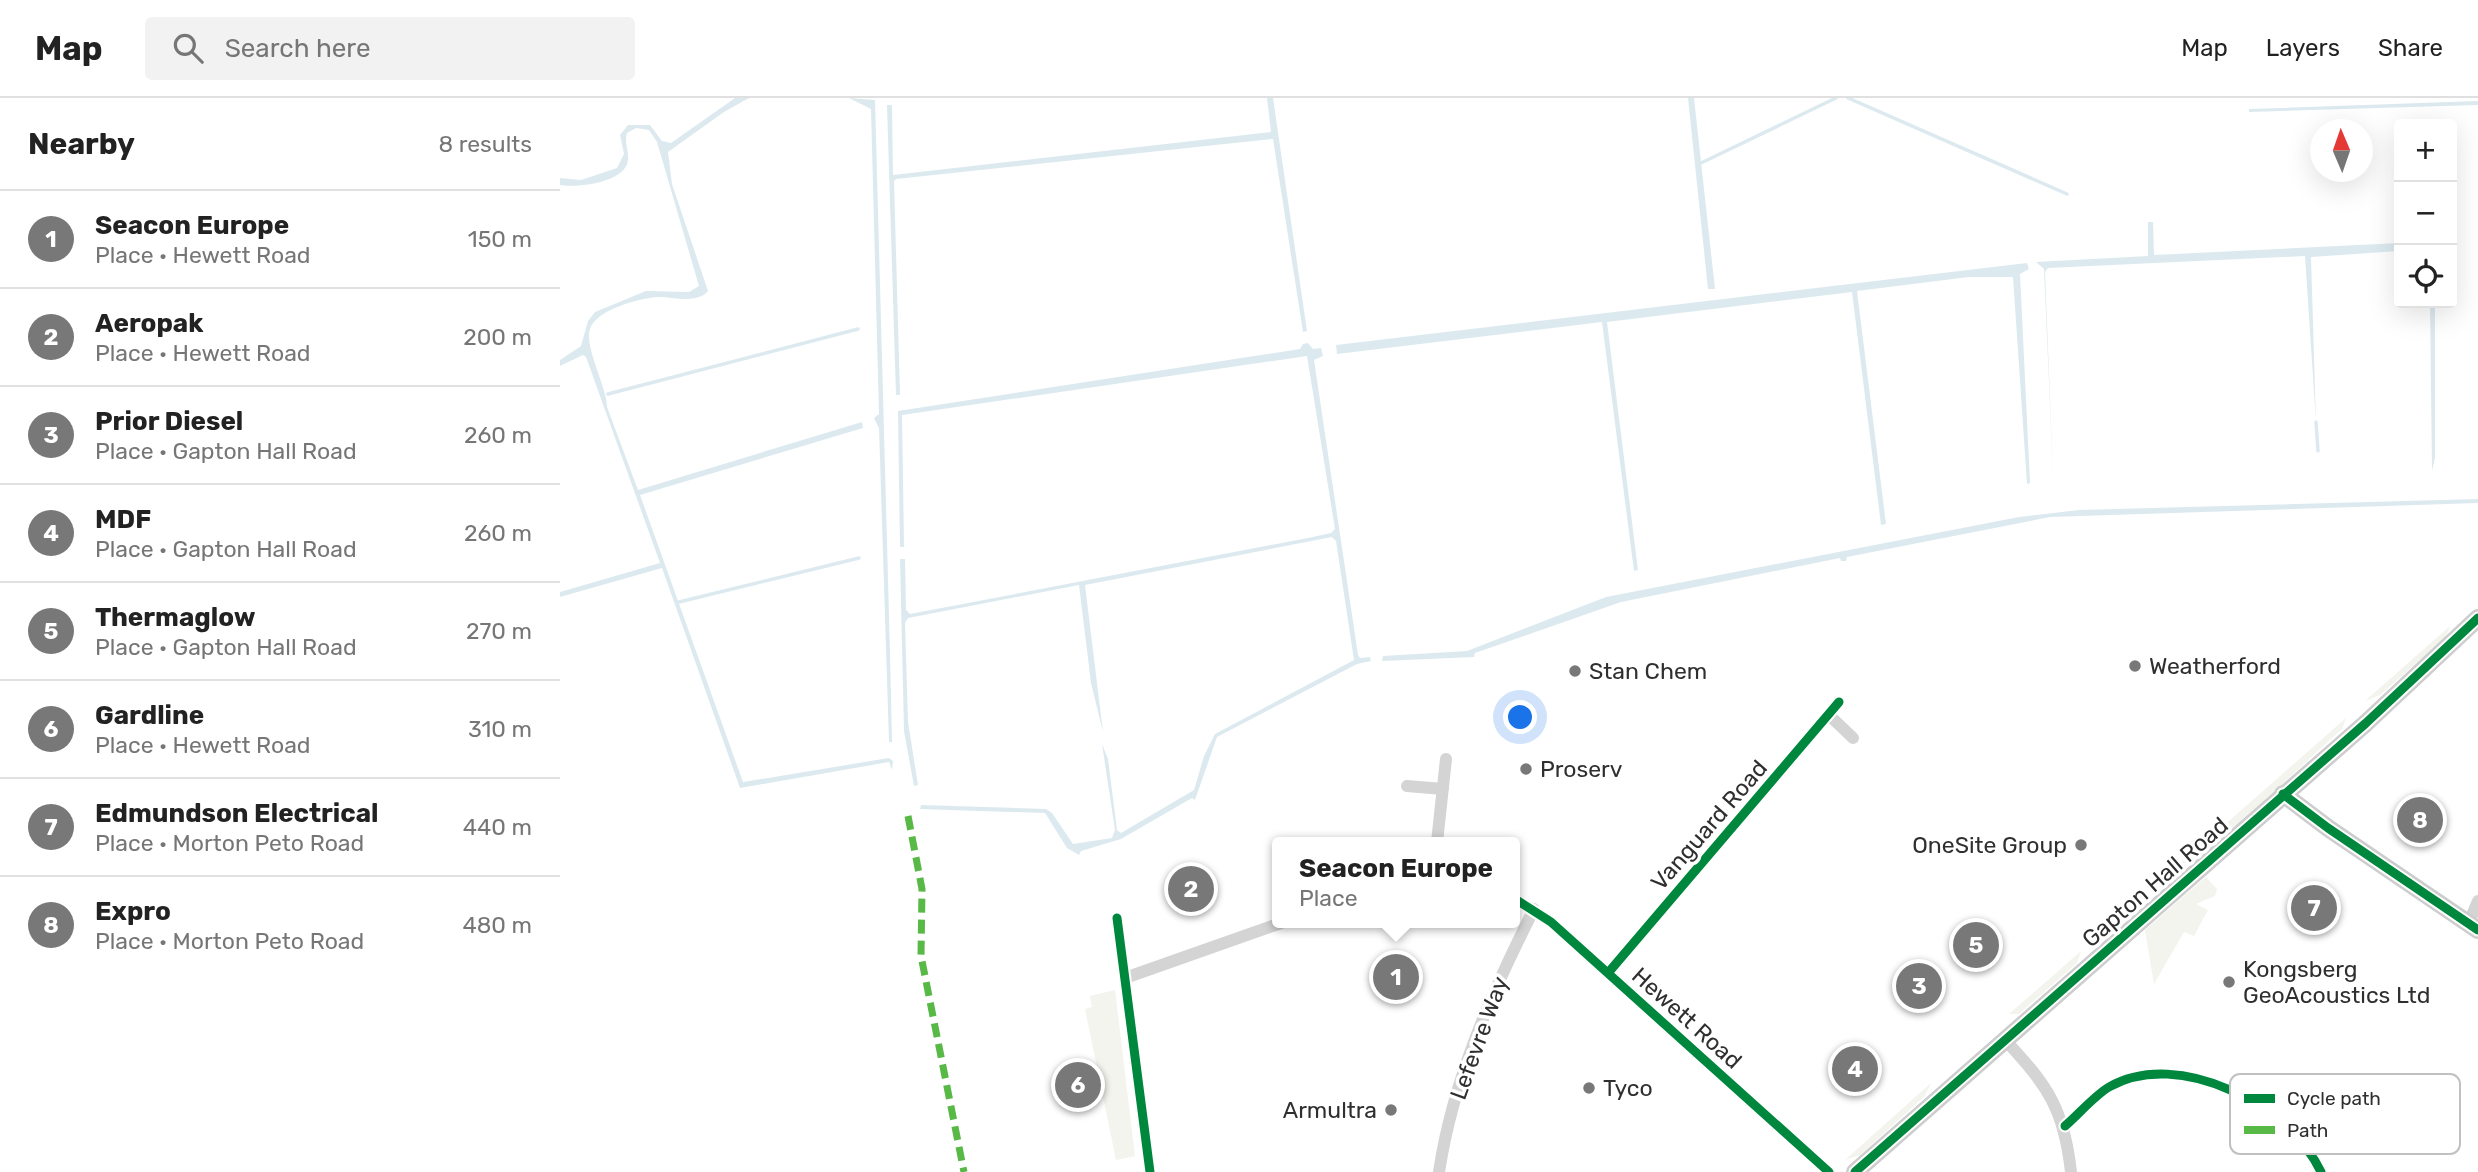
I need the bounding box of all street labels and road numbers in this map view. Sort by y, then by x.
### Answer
street label: Vanguard Road [1645,754,1773,896]
street label: Gapton Hall Road [2076,811,2234,953]
street label: Hewett Road [1626,961,1748,1075]
street label: Lefevre Way [1444,972,1514,1103]

